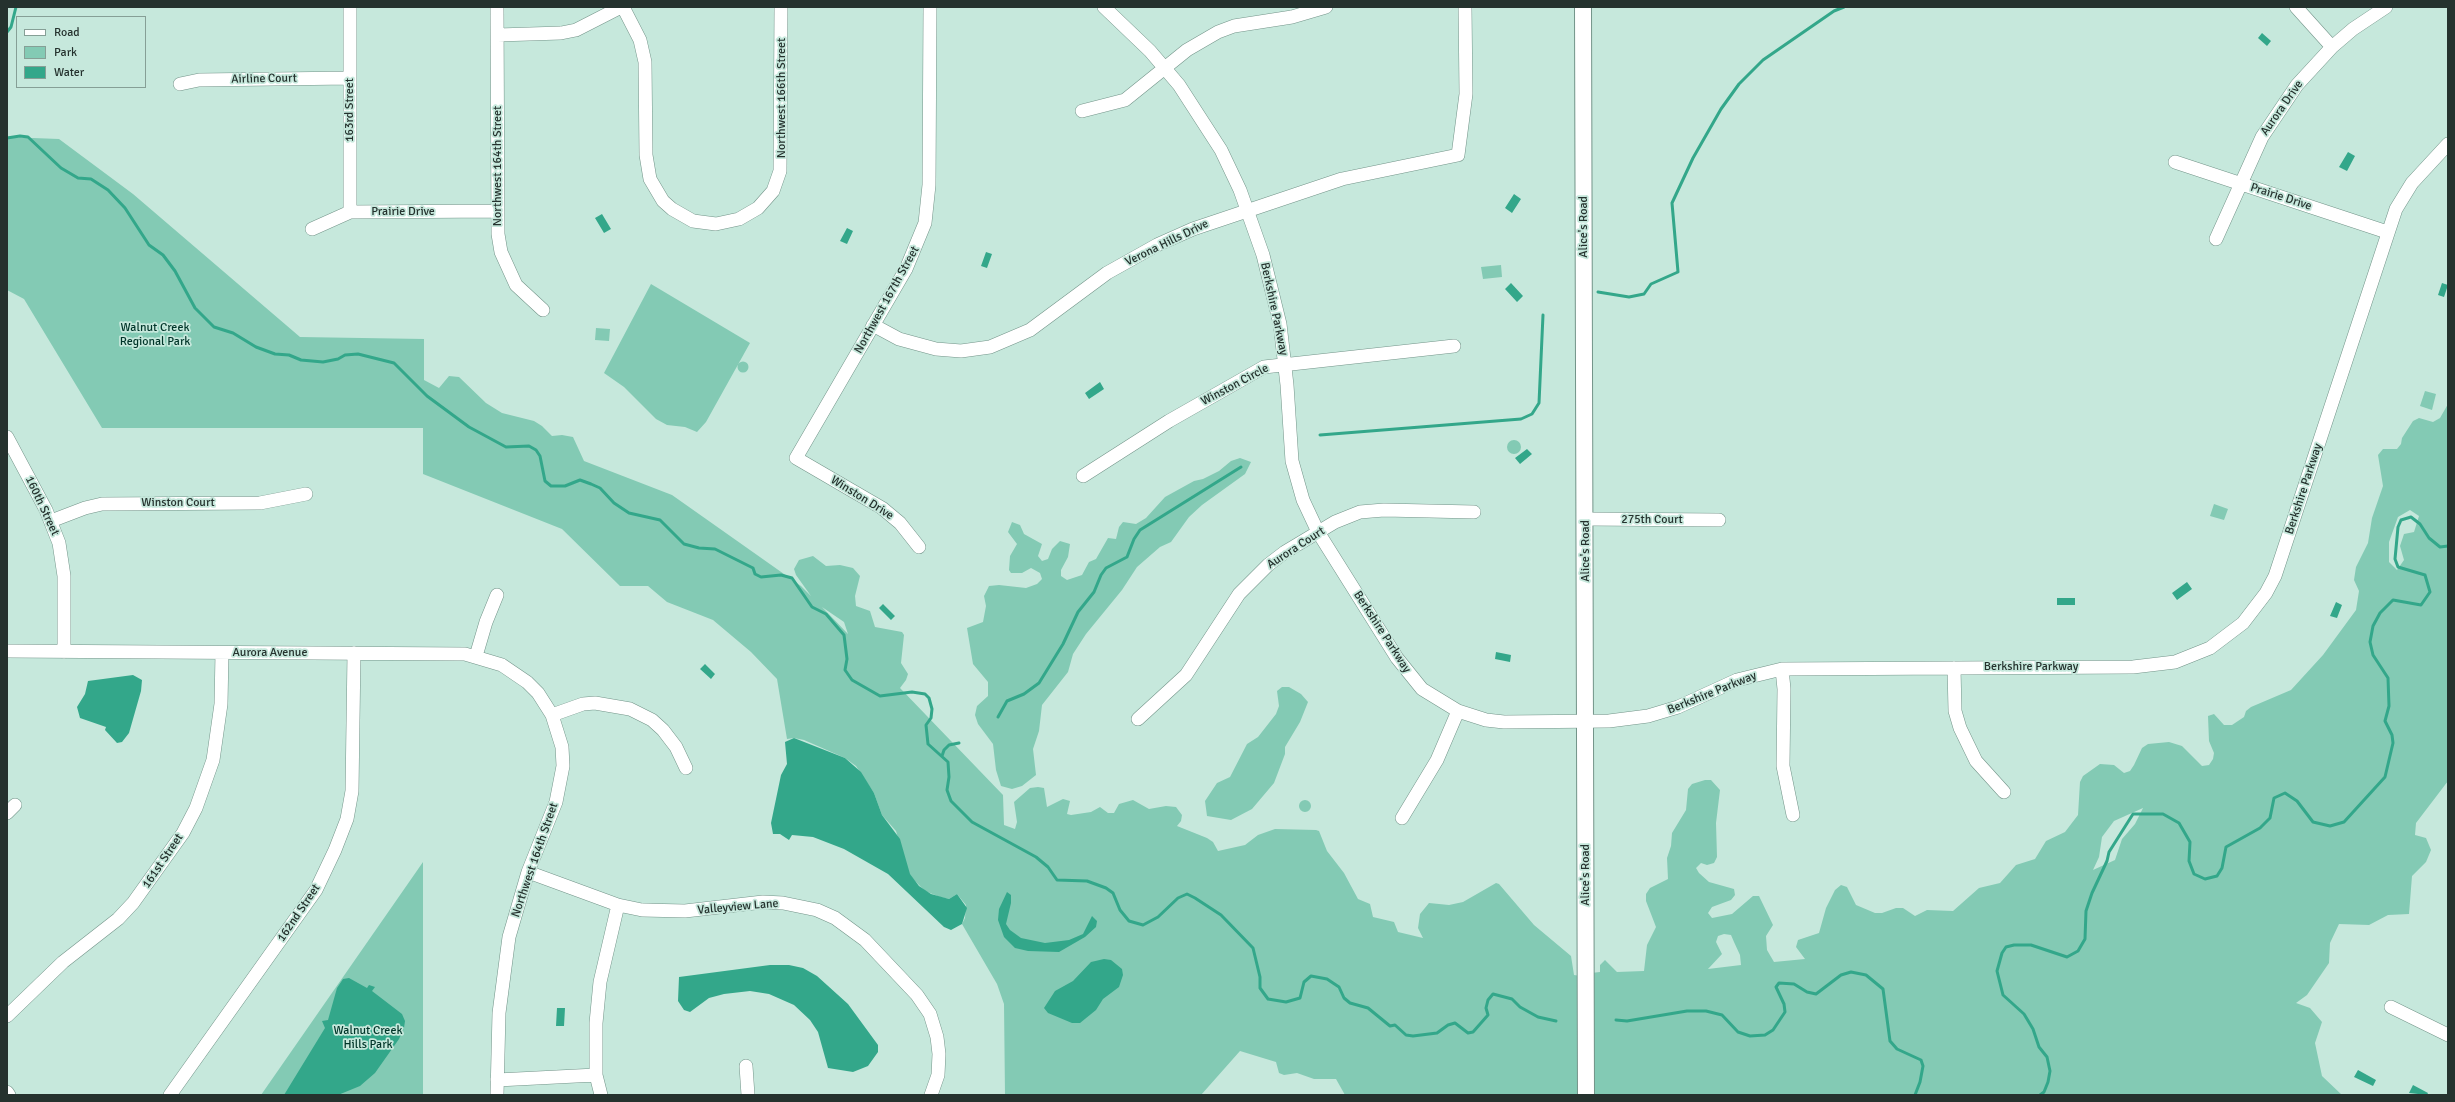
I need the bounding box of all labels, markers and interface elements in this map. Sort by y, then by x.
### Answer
legend [16,16,146,88]
text: Road [54,25,80,40]
street label: Northwest 166th Street [775,38,789,158]
text: Park [54,45,77,60]
text: Water [54,65,84,80]
street label: Airline Court [231,71,297,87]
street label: 163rd Street [343,78,357,142]
street label: Aurora Drive [2258,78,2306,138]
street label: Northwest 164th Street [491,106,505,226]
street label: Prairie Drive [2248,180,2314,214]
street label: Alice's Road [1577,196,1591,258]
street label: Prairie Drive [371,205,435,219]
street label: Verona Hills Drive [1123,217,1211,269]
street label: Northwest 167th Street [852,244,922,356]
street label: Berkshire Parkway [1257,261,1291,357]
park label: Walnut Creek Regional Park [120,321,190,349]
street label: Winston Circle [1199,361,1271,409]
street label: Berkshire Parkway [2283,442,2325,536]
street label: Winston Drive [828,473,896,523]
street label: 160th Street [22,474,62,538]
street label: Winston Court [141,496,215,510]
street label: 275th Court [1621,513,1683,527]
street label: Alice's Road [1579,520,1593,582]
street label: Aurora Court [1264,524,1328,572]
street label: Berkshire Parkway [1350,588,1414,676]
street label: Aurora Avenue [233,646,307,660]
street label: Berkshire Parkway [1984,660,2078,674]
street label: Berkshire Parkway [1665,669,1759,717]
street label: Northwest 164th Street [509,801,561,919]
street label: 161st Street [139,831,187,891]
street label: Alice's Road [1579,844,1593,906]
street label: 162nd Street [275,882,323,944]
street label: Valleyview Lane [697,896,779,918]
park label: Walnut Creek Hills Park [334,1024,402,1052]

